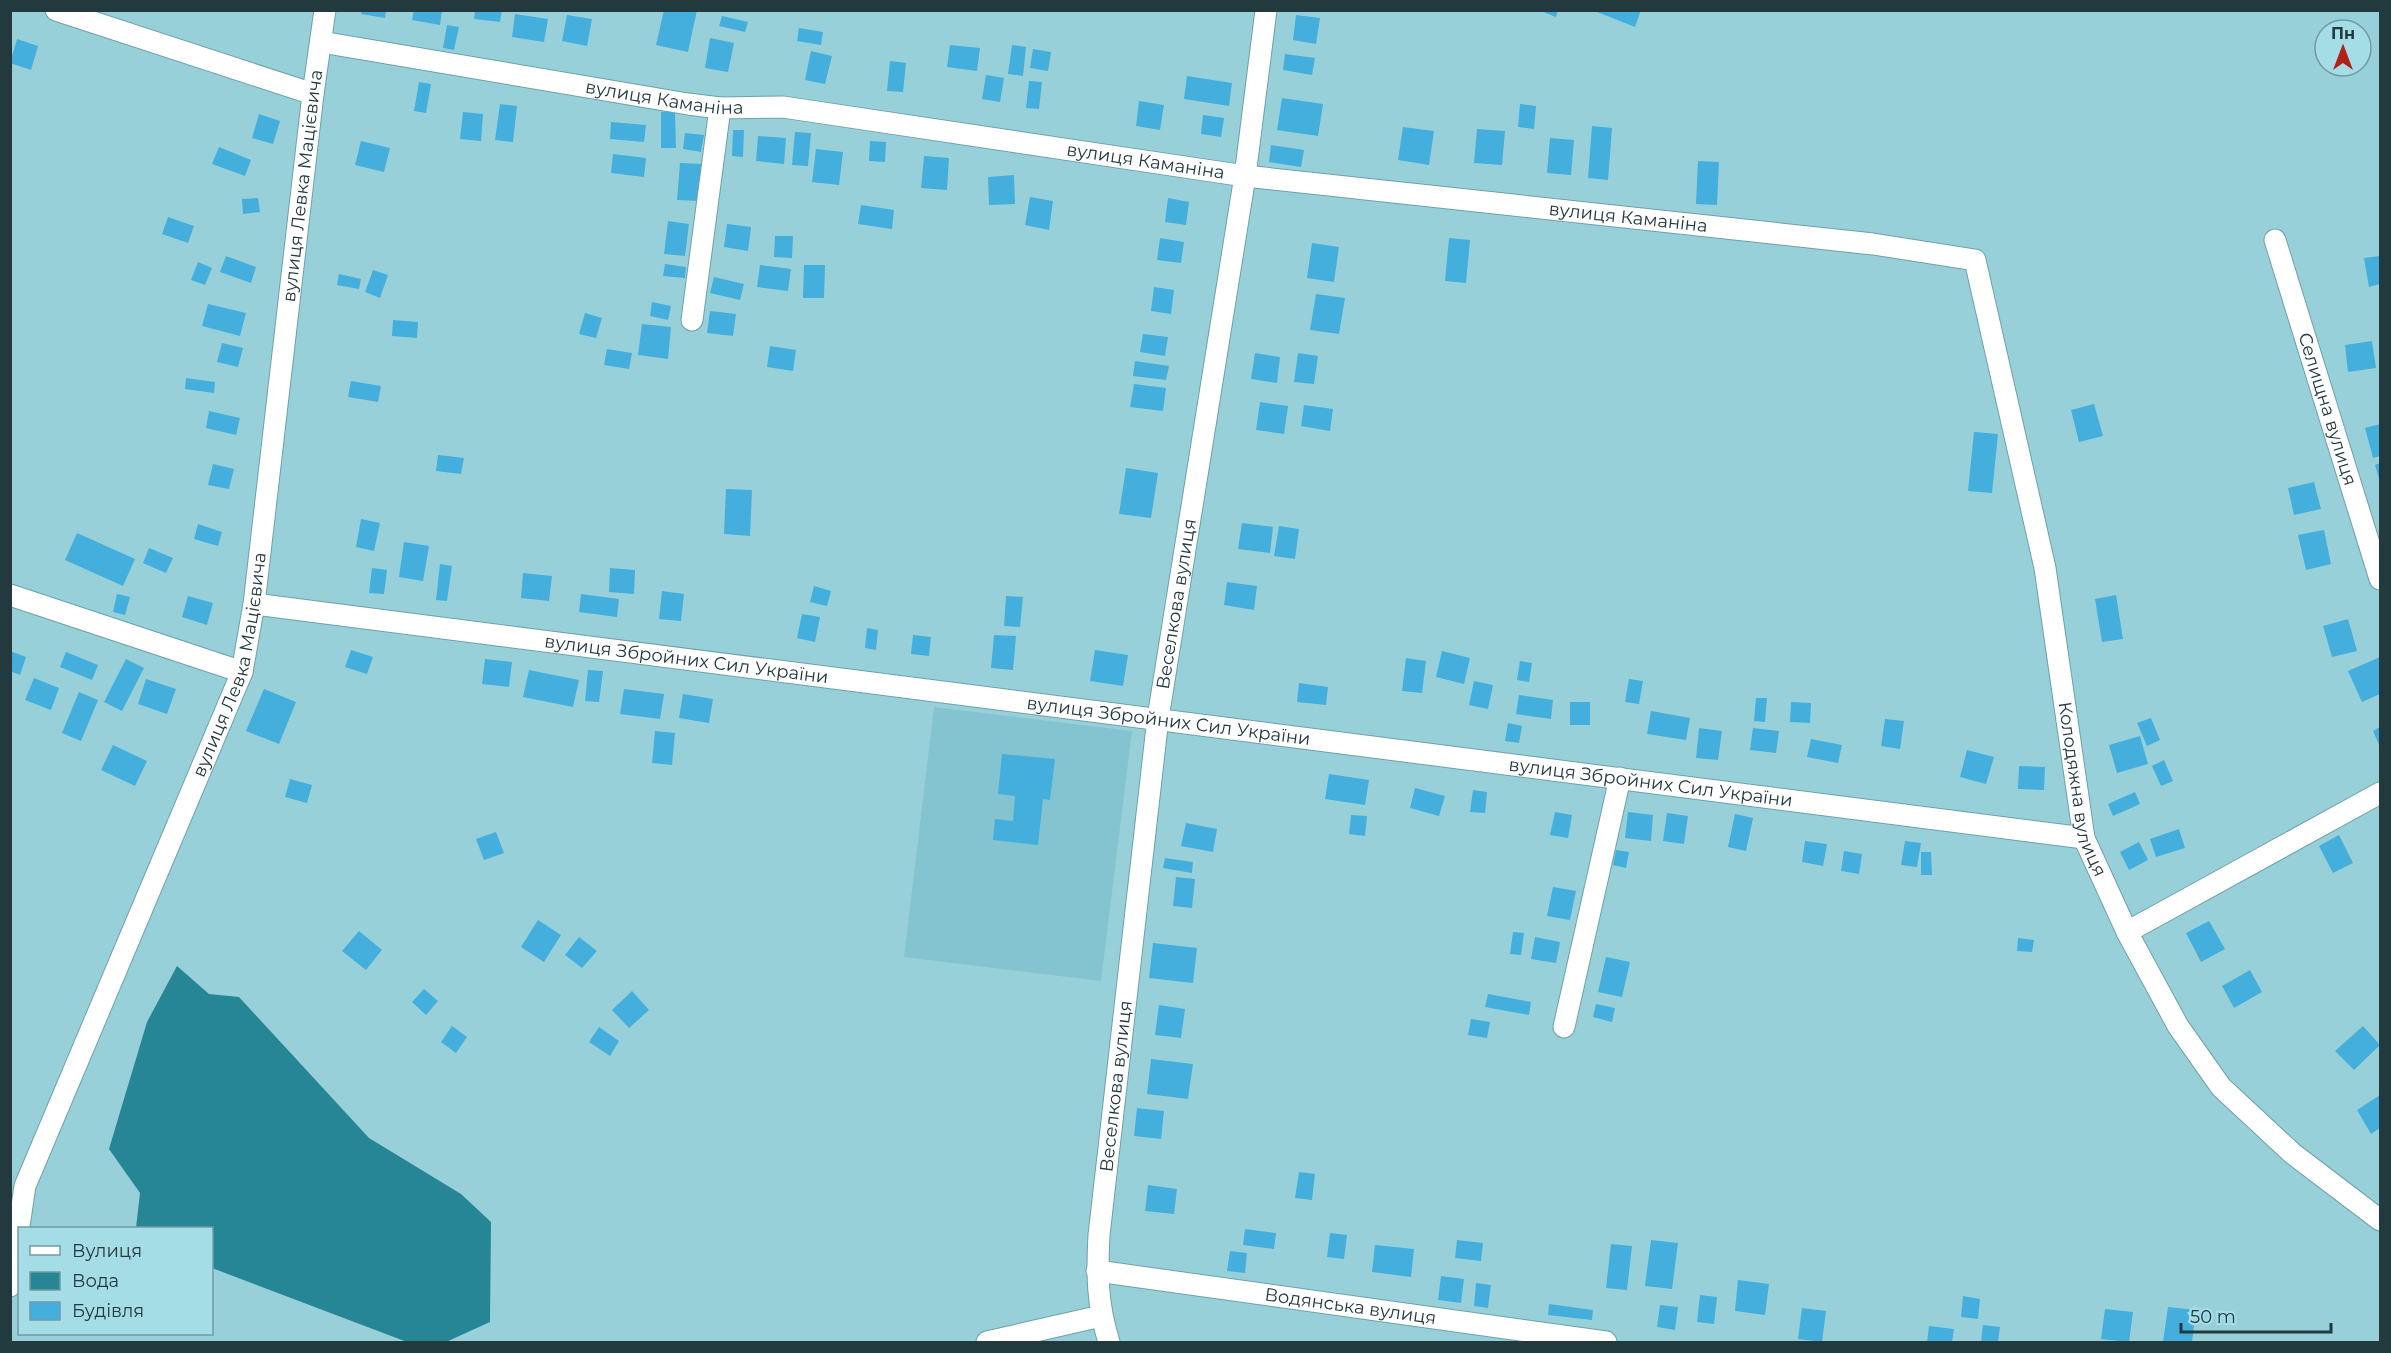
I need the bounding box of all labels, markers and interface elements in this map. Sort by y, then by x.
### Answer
north arrow [2313,18,2373,78]
text: Пн [2331,24,2355,43]
street label: вулиця Левка Мацієвича [278,68,327,303]
street label: вулиця Каманіна [584,76,744,119]
street label: вулиця Каманіна [1065,138,1226,184]
street label: вулиця Каманіна [1548,198,1709,237]
street label: Селищна вулиця [2293,330,2361,488]
street label: Веселкова вулиця [1152,517,1201,691]
street label: вулиця Левка Мацієвича [188,551,271,780]
street label: вулиця Збройних Сил України [543,630,830,688]
street label: вулиця Збройних Сил України [1025,692,1312,750]
street label: Колодяжна вулиця [2053,700,2111,880]
street label: вулиця Збройних Сил України [1507,754,1794,812]
street label: Веселкова вулиця [1095,999,1137,1173]
legend [18,1227,213,1335]
text: Вулиця [72,1240,142,1262]
text: Вода [72,1270,119,1292]
street label: Водянська вулиця [1263,1284,1438,1329]
scale bar [2181,1296,2331,1334]
text: Будівля [72,1300,144,1322]
text: 50 m [2190,1306,2236,1328]

